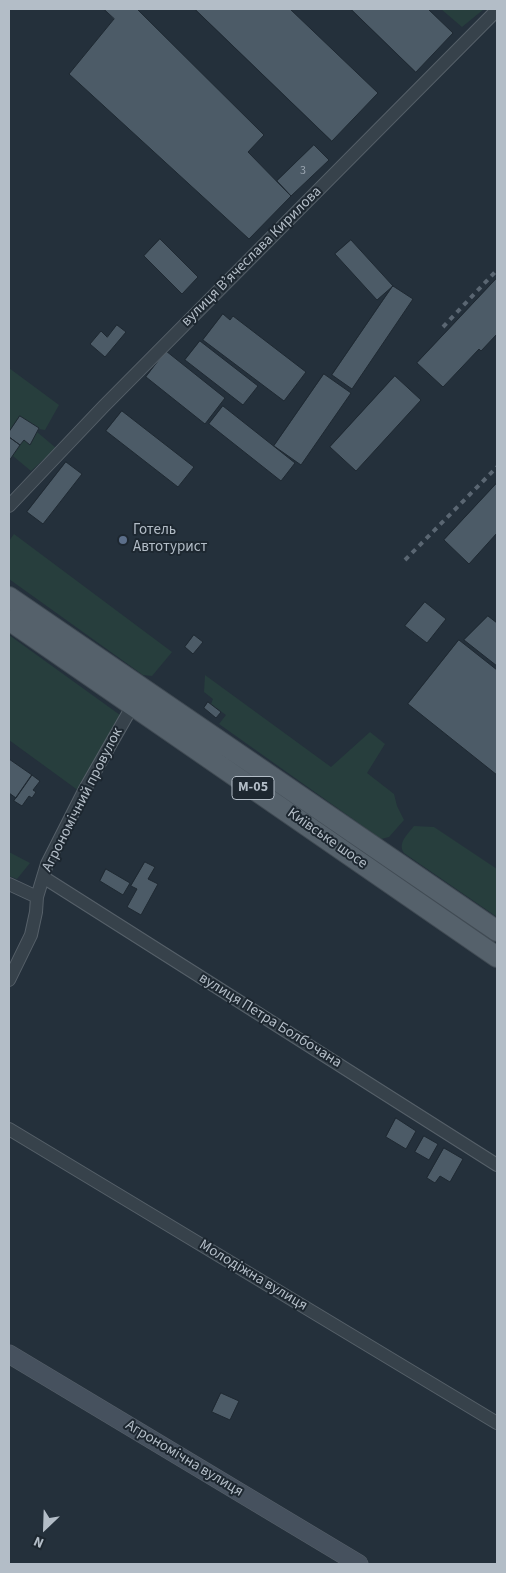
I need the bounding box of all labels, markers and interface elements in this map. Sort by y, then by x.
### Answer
house number: 3 [300,164,306,178]
street label: вулиця Вʼячеслава Кирилова [178,183,326,331]
place label: Готель Автотурист [133,522,207,557]
marker: Готель Автотурист [117,534,129,546]
street label: Агрономічний провулок [39,725,127,875]
road number: М-05 [232,776,274,800]
street label: Київське шосе [283,805,371,873]
street label: вулиця Петра Болбочана [195,970,345,1072]
street label: Молодіжна вулиця [196,1237,310,1315]
street label: Агрономічна вулиця [122,1417,246,1501]
north arrow [20,1503,70,1553]
text: N [31,1531,47,1553]

